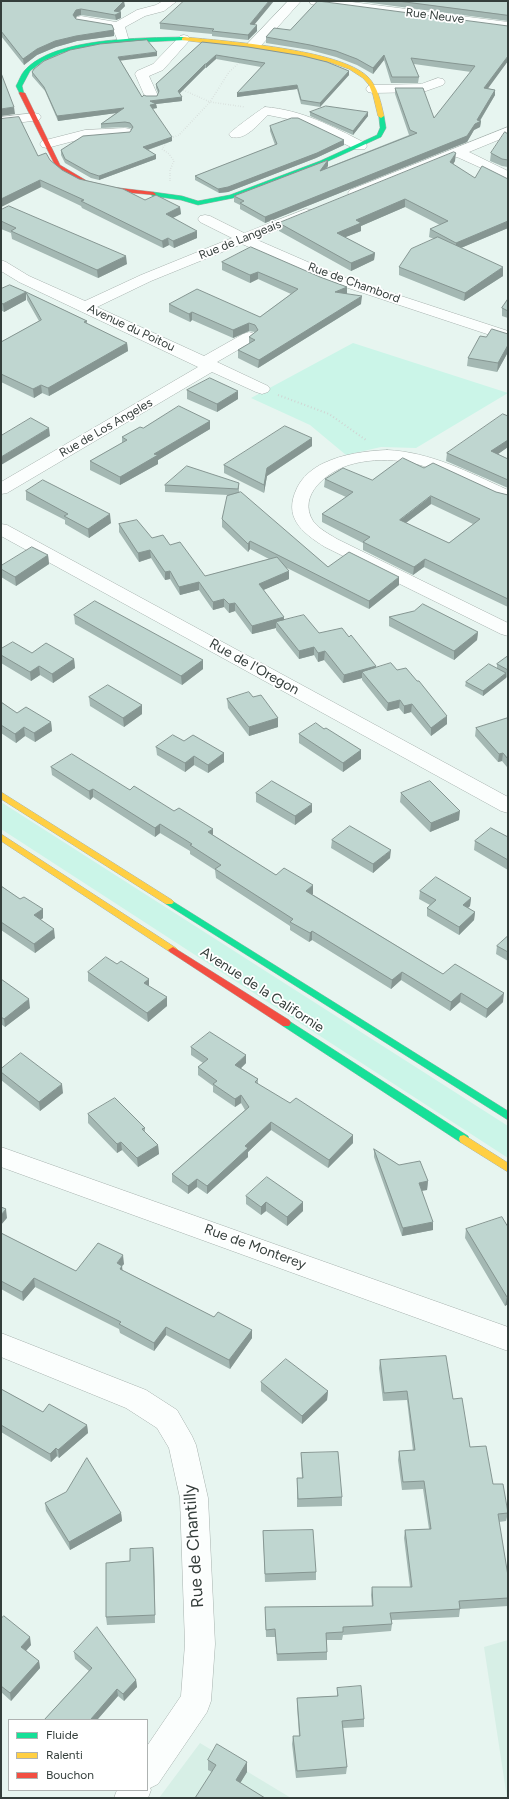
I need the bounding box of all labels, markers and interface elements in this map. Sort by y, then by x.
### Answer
street label: Rue Neuve [405,5,465,27]
street label: Rue de Langeais [197,217,283,263]
street label: Rue de Chambord [306,260,402,306]
street label: Avenue du Poitou [85,301,177,355]
street label: Rue de Los Angeles [57,395,155,461]
street label: Rue de l'Oregon [206,635,302,699]
street label: Avenue de la Californie [197,944,327,1036]
street label: Rue de Monterey [202,1221,308,1273]
street label: Rue de Chantilly [180,1484,208,1608]
legend [8,1719,148,1791]
text: Fluide [46,1728,78,1742]
text: Ralenti [46,1748,83,1762]
text: Bouchon [46,1768,94,1782]

